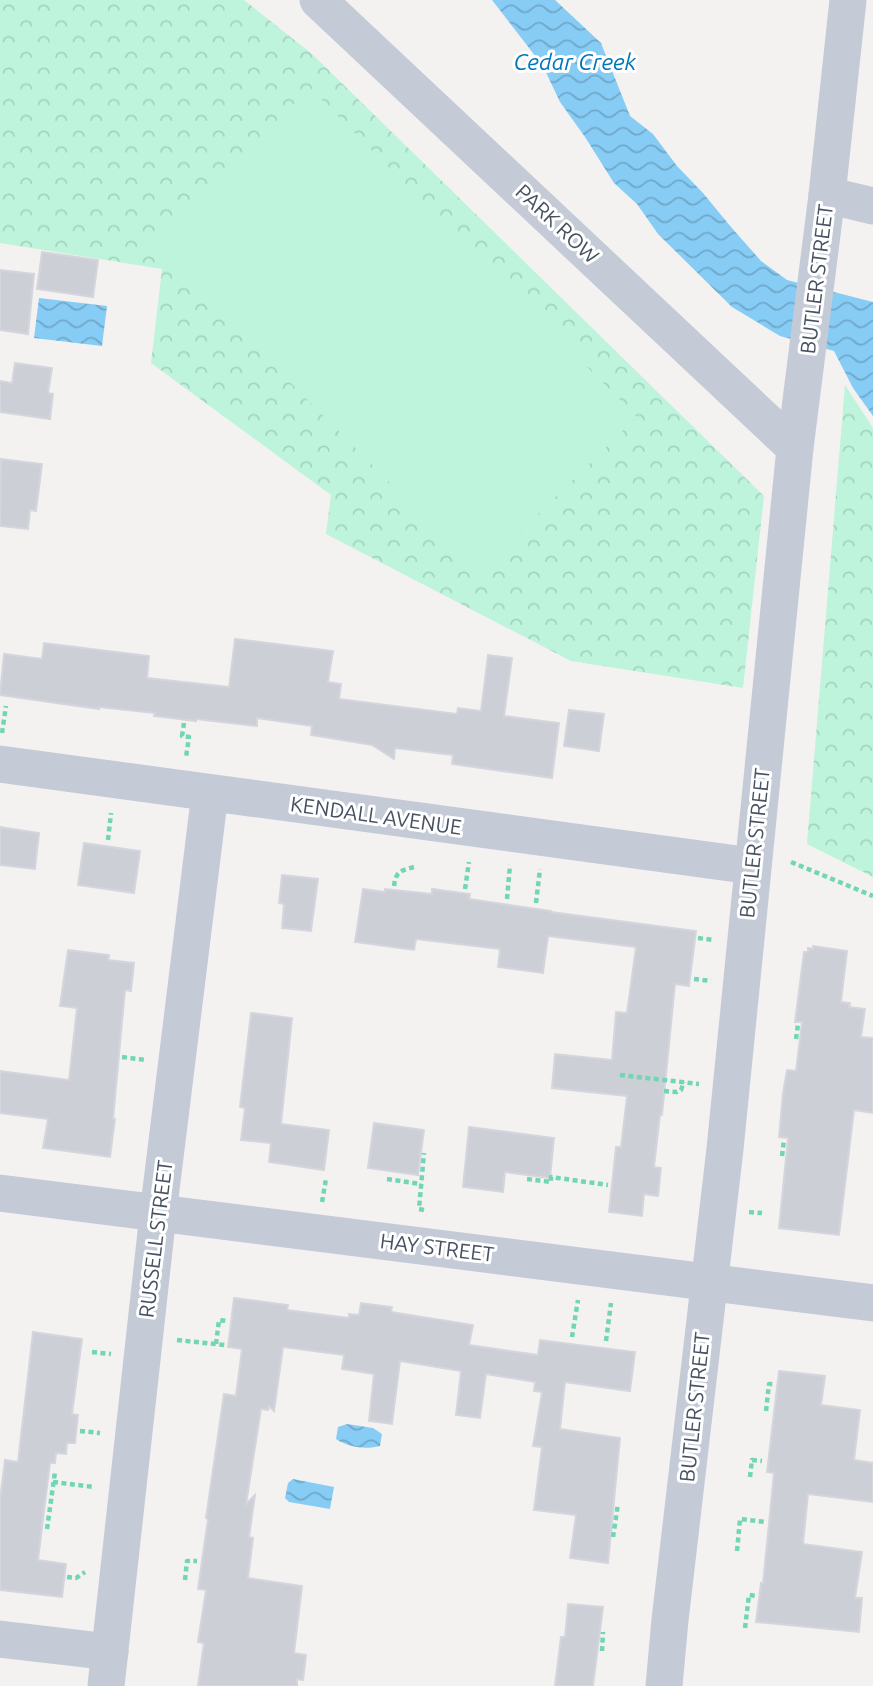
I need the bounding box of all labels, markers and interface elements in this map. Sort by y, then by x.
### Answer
water label: Cedar Creek [514,49,637,74]
street label: PARK ROW [511,179,604,268]
street label: BUTLER STREET [795,202,837,355]
street label: BUTLER STREET [734,766,774,919]
street label: KENDALL AVENUE [289,791,463,839]
street label: RUSSELL STREET [133,1158,177,1319]
street label: HAY STREET [379,1228,496,1266]
street label: BUTLER STREET [674,1330,714,1483]

